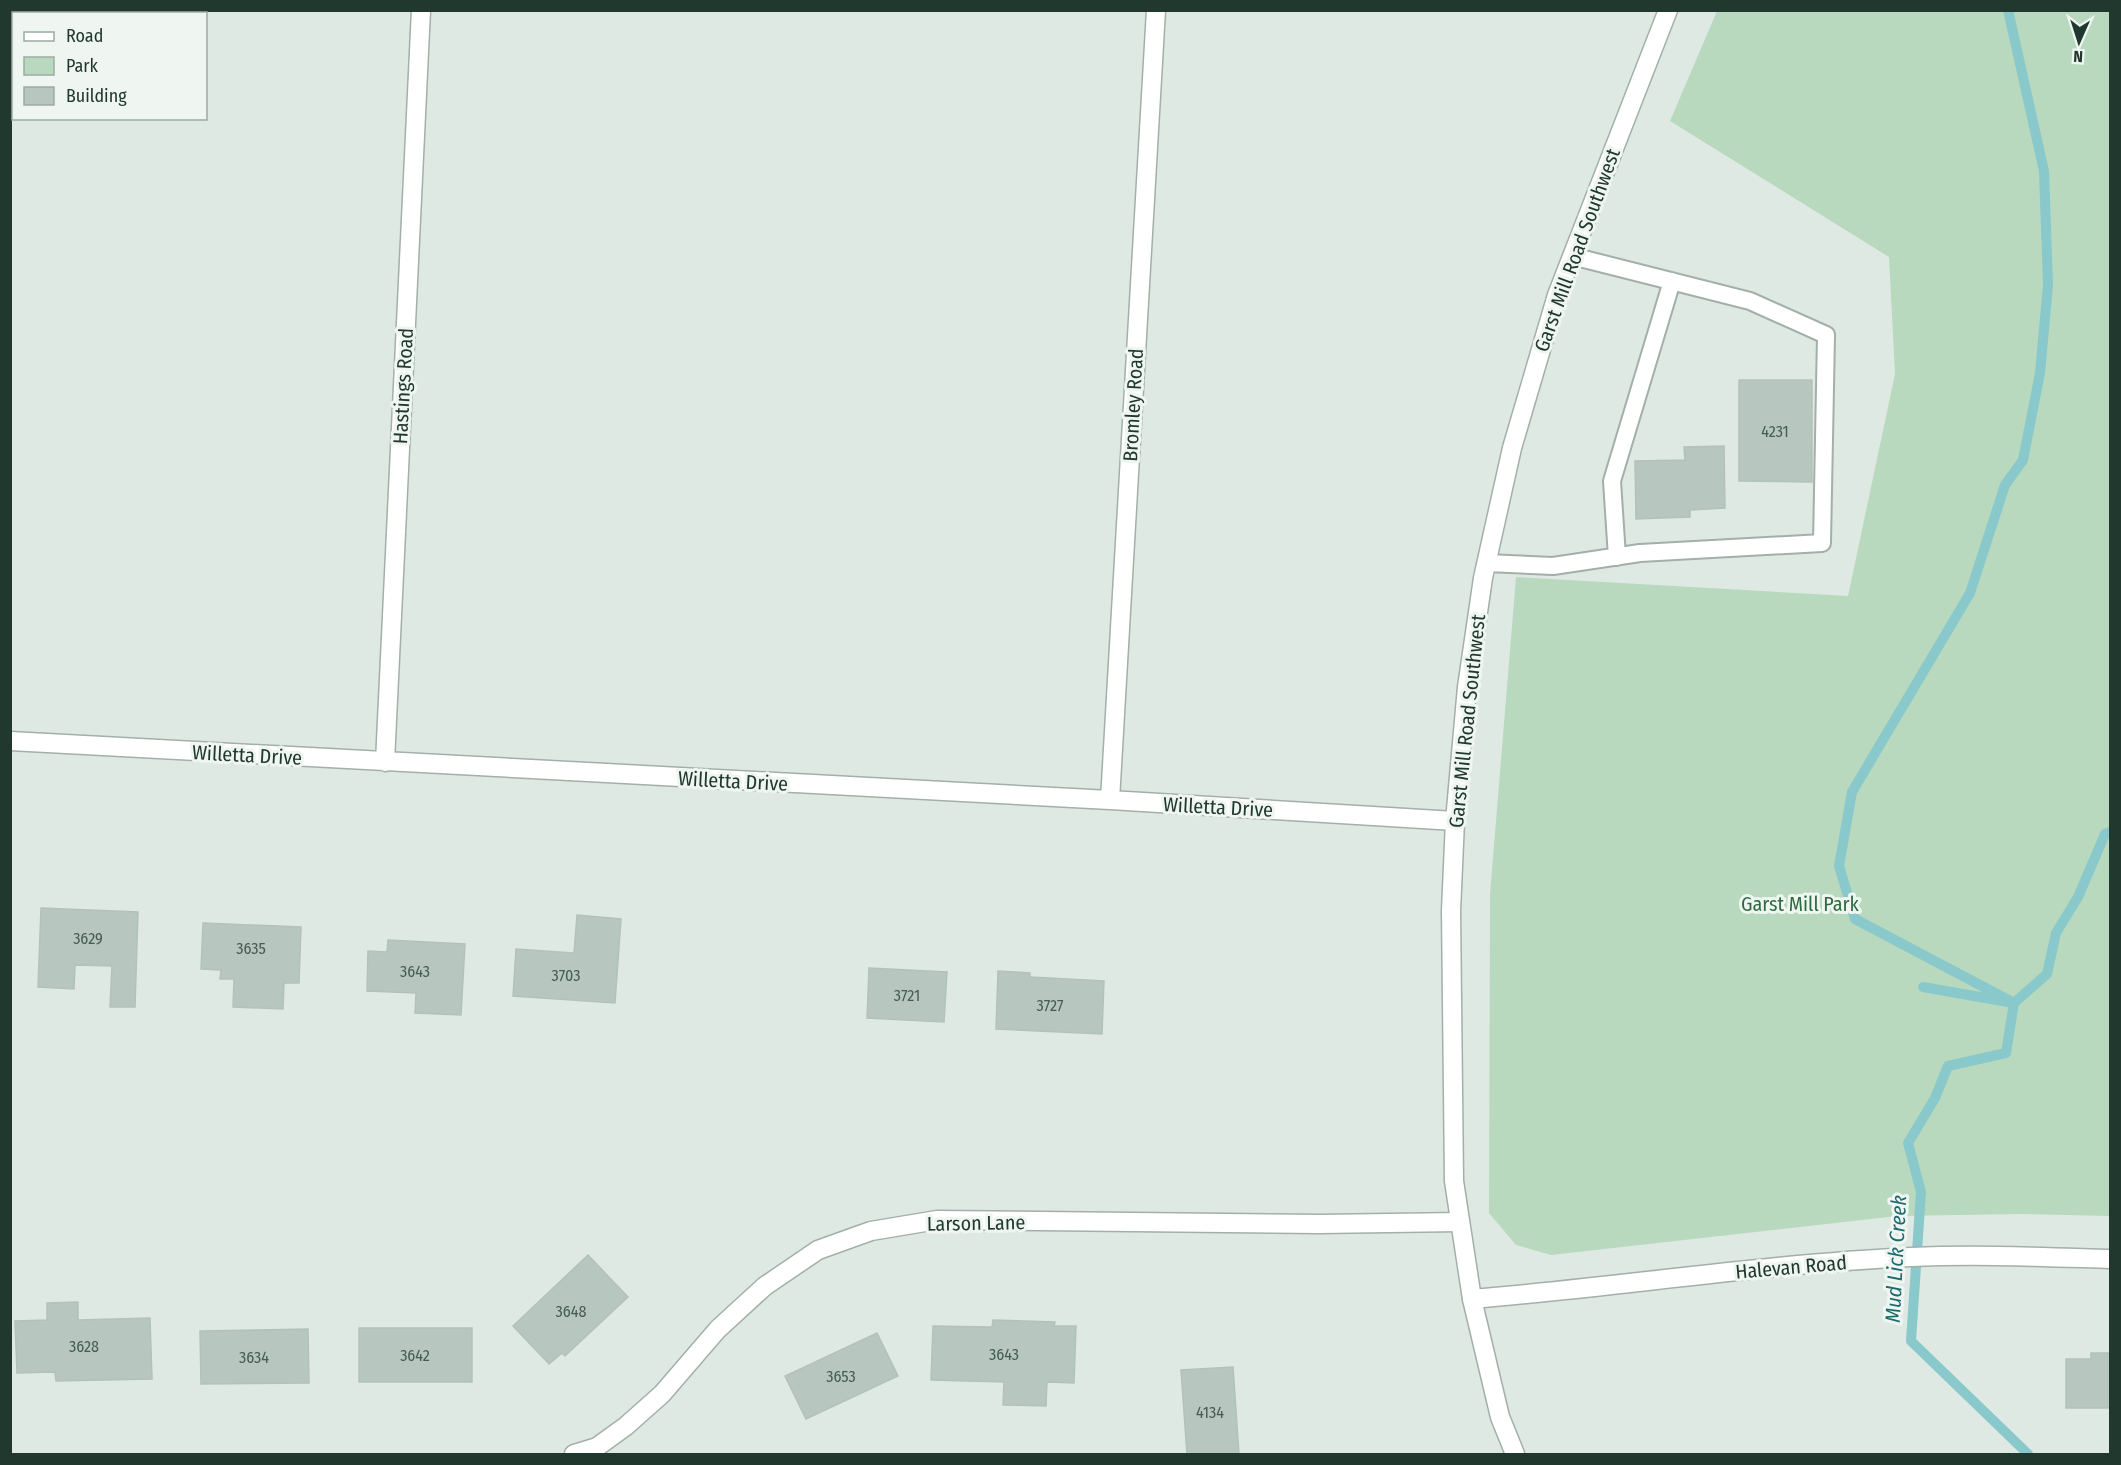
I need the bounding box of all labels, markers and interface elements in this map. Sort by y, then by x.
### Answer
legend [12,12,207,120]
north arrow [2049,12,2109,72]
text: Road [66,25,103,47]
text: N [2073,47,2084,66]
text: Park [66,55,99,77]
text: Building [66,85,127,107]
street label: Garst Mill Road Southwest [1529,145,1625,355]
street label: Hastings Road [388,327,418,445]
street label: Bromley Road [1118,348,1148,462]
house number: 4231 [1761,422,1789,441]
street label: Garst Mill Road Southwest [1444,613,1490,829]
street label: Willetta Drive [191,740,303,770]
street label: Willetta Drive [677,766,789,796]
street label: Willetta Drive [1162,792,1274,822]
park label: Garst Mill Park [1741,892,1860,916]
house number: 3629 [73,929,103,948]
house number: 3635 [236,939,266,958]
house number: 3643 [400,962,430,981]
house number: 3703 [552,966,580,985]
house number: 3721 [894,986,920,1005]
house number: 3727 [1037,996,1064,1015]
water label: Mud Lick Creek [1880,1195,1912,1323]
street label: Larson Lane [927,1210,1025,1236]
street label: Halevan Road [1734,1250,1848,1284]
house number: 3648 [556,1302,586,1321]
house number: 3628 [69,1337,99,1356]
house number: 3643 [989,1345,1019,1364]
house number: 3642 [400,1346,430,1365]
house number: 3634 [239,1348,269,1367]
house number: 3653 [826,1367,856,1386]
house number: 4134 [1196,1403,1224,1422]

